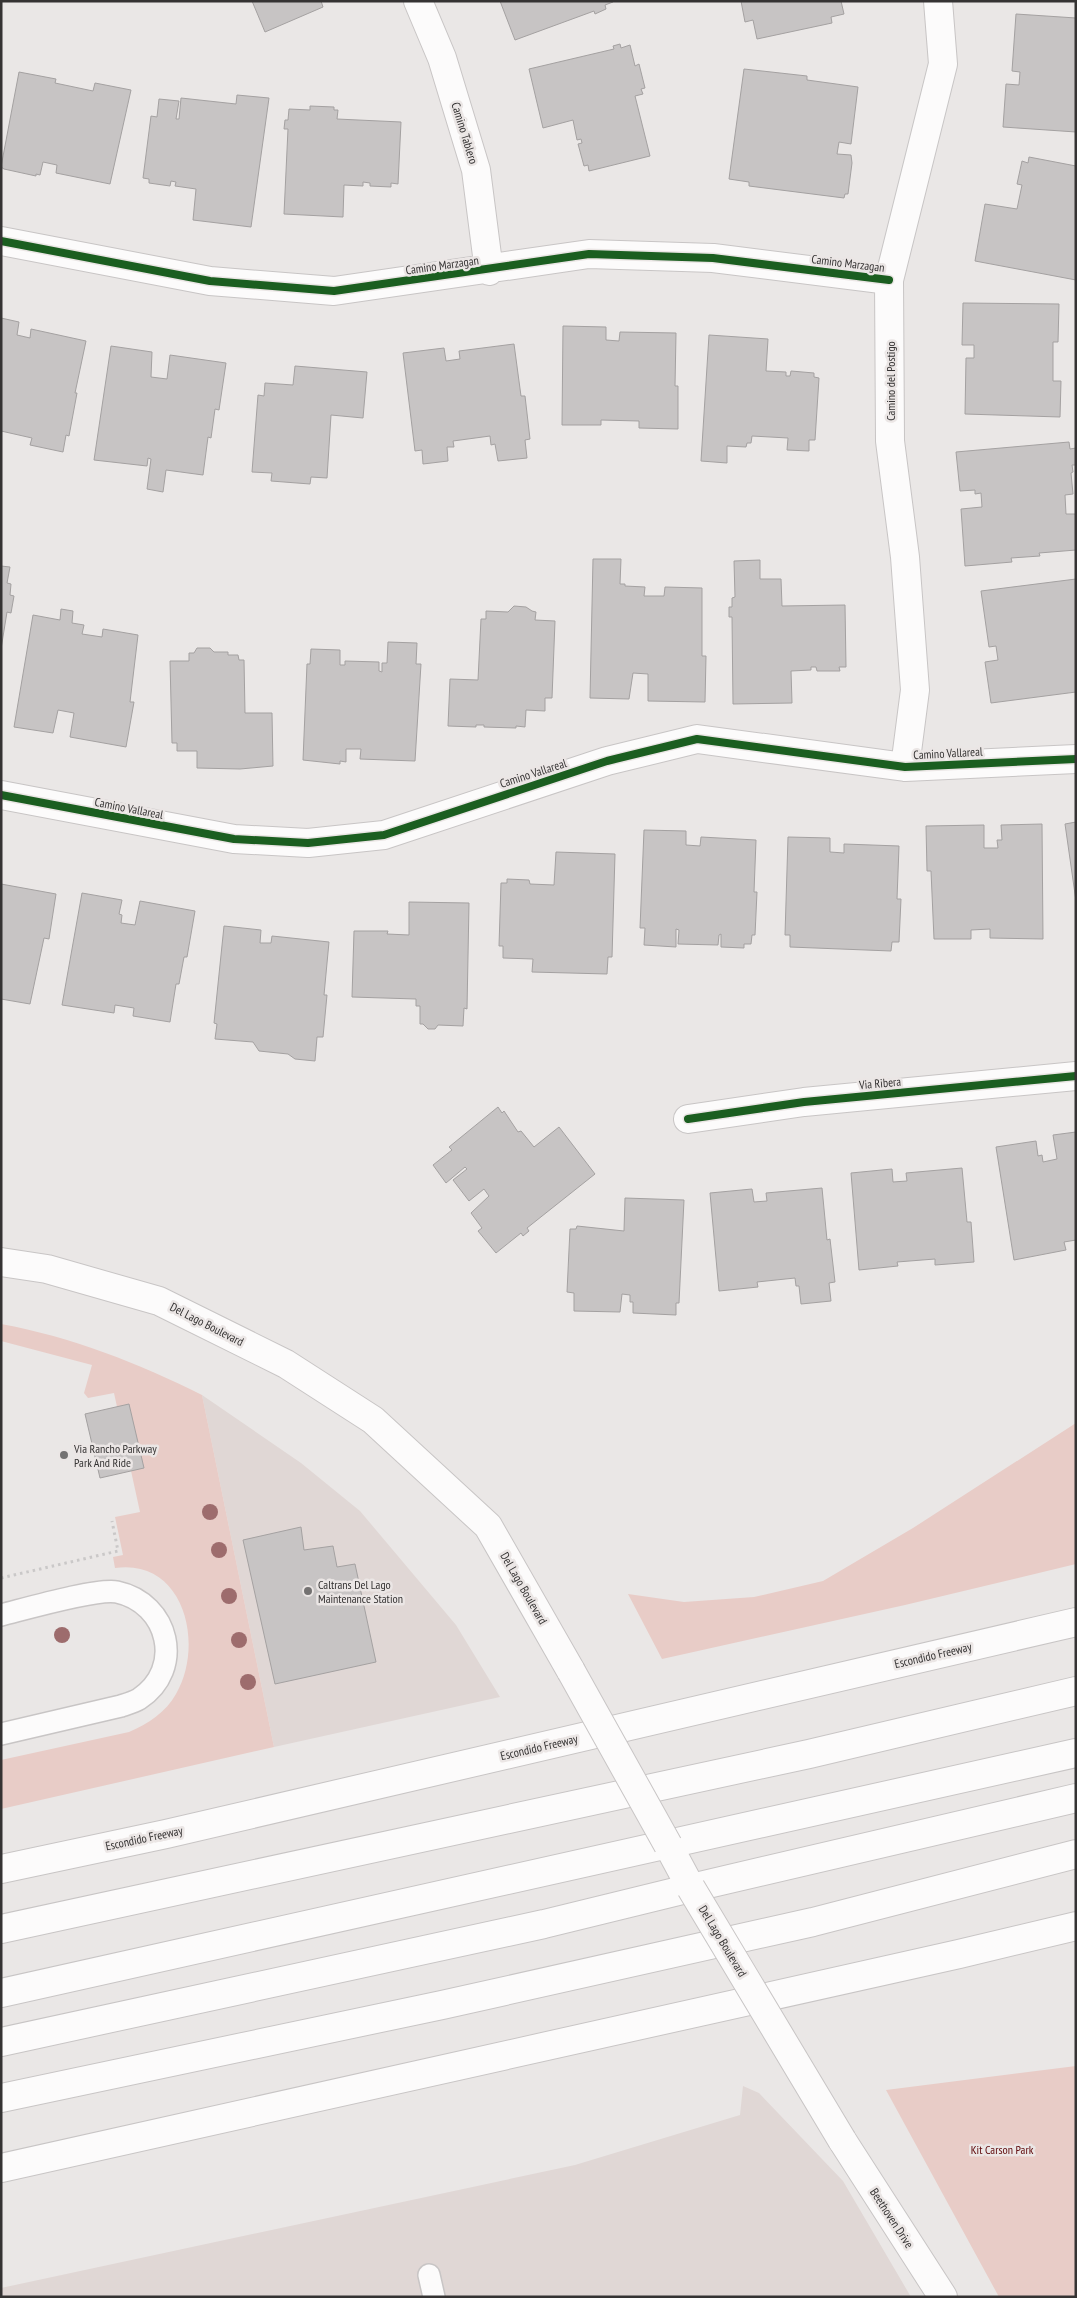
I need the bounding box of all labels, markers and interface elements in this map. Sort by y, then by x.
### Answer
street label: Camino Tablero [448,100,482,166]
street label: Camino Marzagan [811,251,885,275]
street label: Camino Marzagan [404,252,480,278]
street label: Camino del Postigo [883,341,898,421]
street label: Camino Vallareal [913,744,983,762]
street label: Camino Vallareal [498,755,568,791]
street label: Camino Vallareal [94,794,165,822]
street label: Via Ribera [857,1074,902,1092]
street label: Del Lago Boulevard [168,1299,246,1349]
place label: Via Rancho Parkway Park And Ride [73,1441,157,1470]
marker: Via Rancho Parkway Park And Ride [58,1449,70,1461]
street label: Del Lago Boulevard [497,1549,551,1627]
place label: Caltrans Del Lago Maintenance Station [318,1577,403,1606]
marker: Caltrans Del Lago Maintenance Station [302,1585,314,1597]
street label: Escondido Freeway [893,1639,974,1671]
street label: Escondido Freeway [499,1731,580,1763]
street label: Escondido Freeway [104,1822,185,1854]
street label: Del Lago Boulevard [696,1903,750,1979]
park label: Kit Carson Park [971,2142,1034,2157]
street label: Beethoven Drive [867,2185,917,2251]

